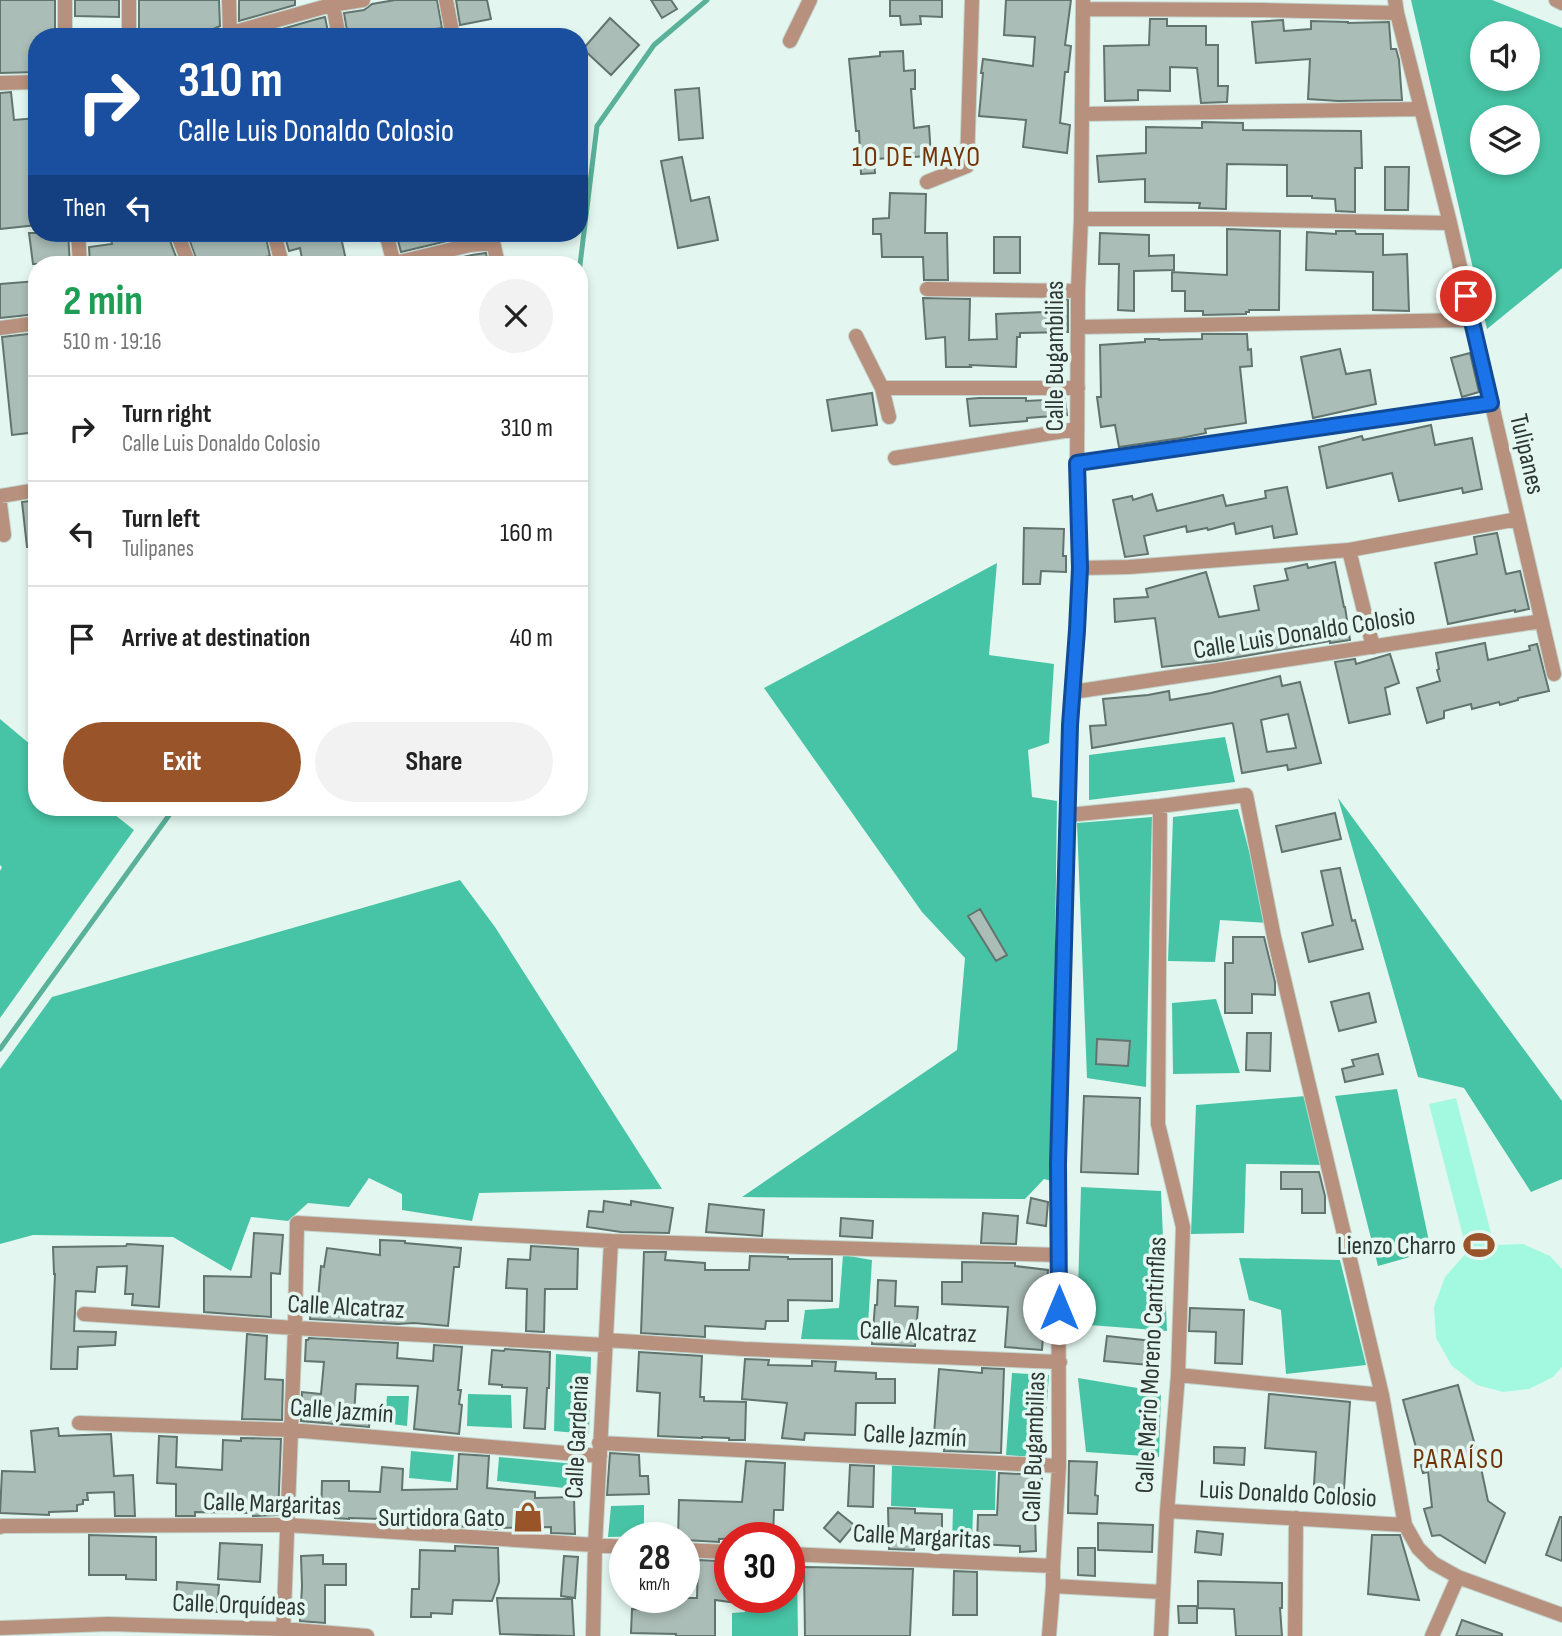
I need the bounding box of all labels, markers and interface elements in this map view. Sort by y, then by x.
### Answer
map controls [1470,21,1540,175]
button: sound [1470,21,1540,91]
text: 310 m [178,52,283,111]
icon: right [63,56,154,147]
button: layers [1470,105,1540,175]
text: Calle Luis Donaldo Colosio [178,112,454,151]
district label: 1O DE MAYO [852,141,982,174]
icon: left [120,189,158,227]
text: Then [63,193,106,224]
pin [1436,266,1496,326]
text: 2 min [63,276,143,327]
icon: arrive [1447,277,1485,315]
button: close [479,279,553,353]
street label: Calle Bugambilias [1040,281,1071,431]
text: 510 m · 19:16 [63,328,162,356]
text: Turn right [122,399,211,430]
icon: right [63,410,101,448]
street label: Tulipanes [1502,411,1551,497]
text: 310 m [501,413,553,444]
text: Calle Luis Donaldo Colosio [122,430,320,458]
text: Turn left [122,504,200,535]
icon: left [63,515,101,553]
text: 160 m [500,518,553,549]
text: Tulipanes [122,535,194,563]
street label: Calle Luis Donaldo Colosio [1191,601,1417,666]
icon: arrive [63,620,101,658]
text: Arrive at destination [122,623,310,654]
text: 40 m [510,623,553,654]
button: Exit [63,722,301,802]
button: Share [315,722,553,802]
sports icon: Lienzo Charro [1462,1228,1496,1262]
place label: Lienzo Charro [1337,1231,1456,1262]
street label: Calle Mario Moreno Cantinflas [1129,1236,1174,1494]
position arrow [1022,1271,1096,1345]
street label: Calle Alcatraz [287,1289,405,1326]
street label: Calle Alcatraz [859,1315,977,1350]
street label: Calle Bugambilias [1016,1371,1053,1523]
street label: Calle Gardenia [559,1375,596,1500]
street label: Calle Jazmín [289,1392,395,1431]
street label: Calle Jazmín [862,1418,968,1455]
district label: PARAÍSO [1412,1443,1506,1476]
street label: Luis Donaldo Colosio [1198,1474,1378,1515]
street label: Calle Margaritas [202,1487,342,1522]
shop icon: Surtidora Gato [511,1500,545,1534]
place label: Surtidora Gato [378,1503,505,1534]
street label: Calle Margaritas [852,1518,992,1557]
speed limit sign: 30 [714,1522,805,1613]
text: 28 [639,1537,670,1580]
text: km/h [639,1574,670,1595]
street label: Calle Orquídeas [172,1588,306,1623]

